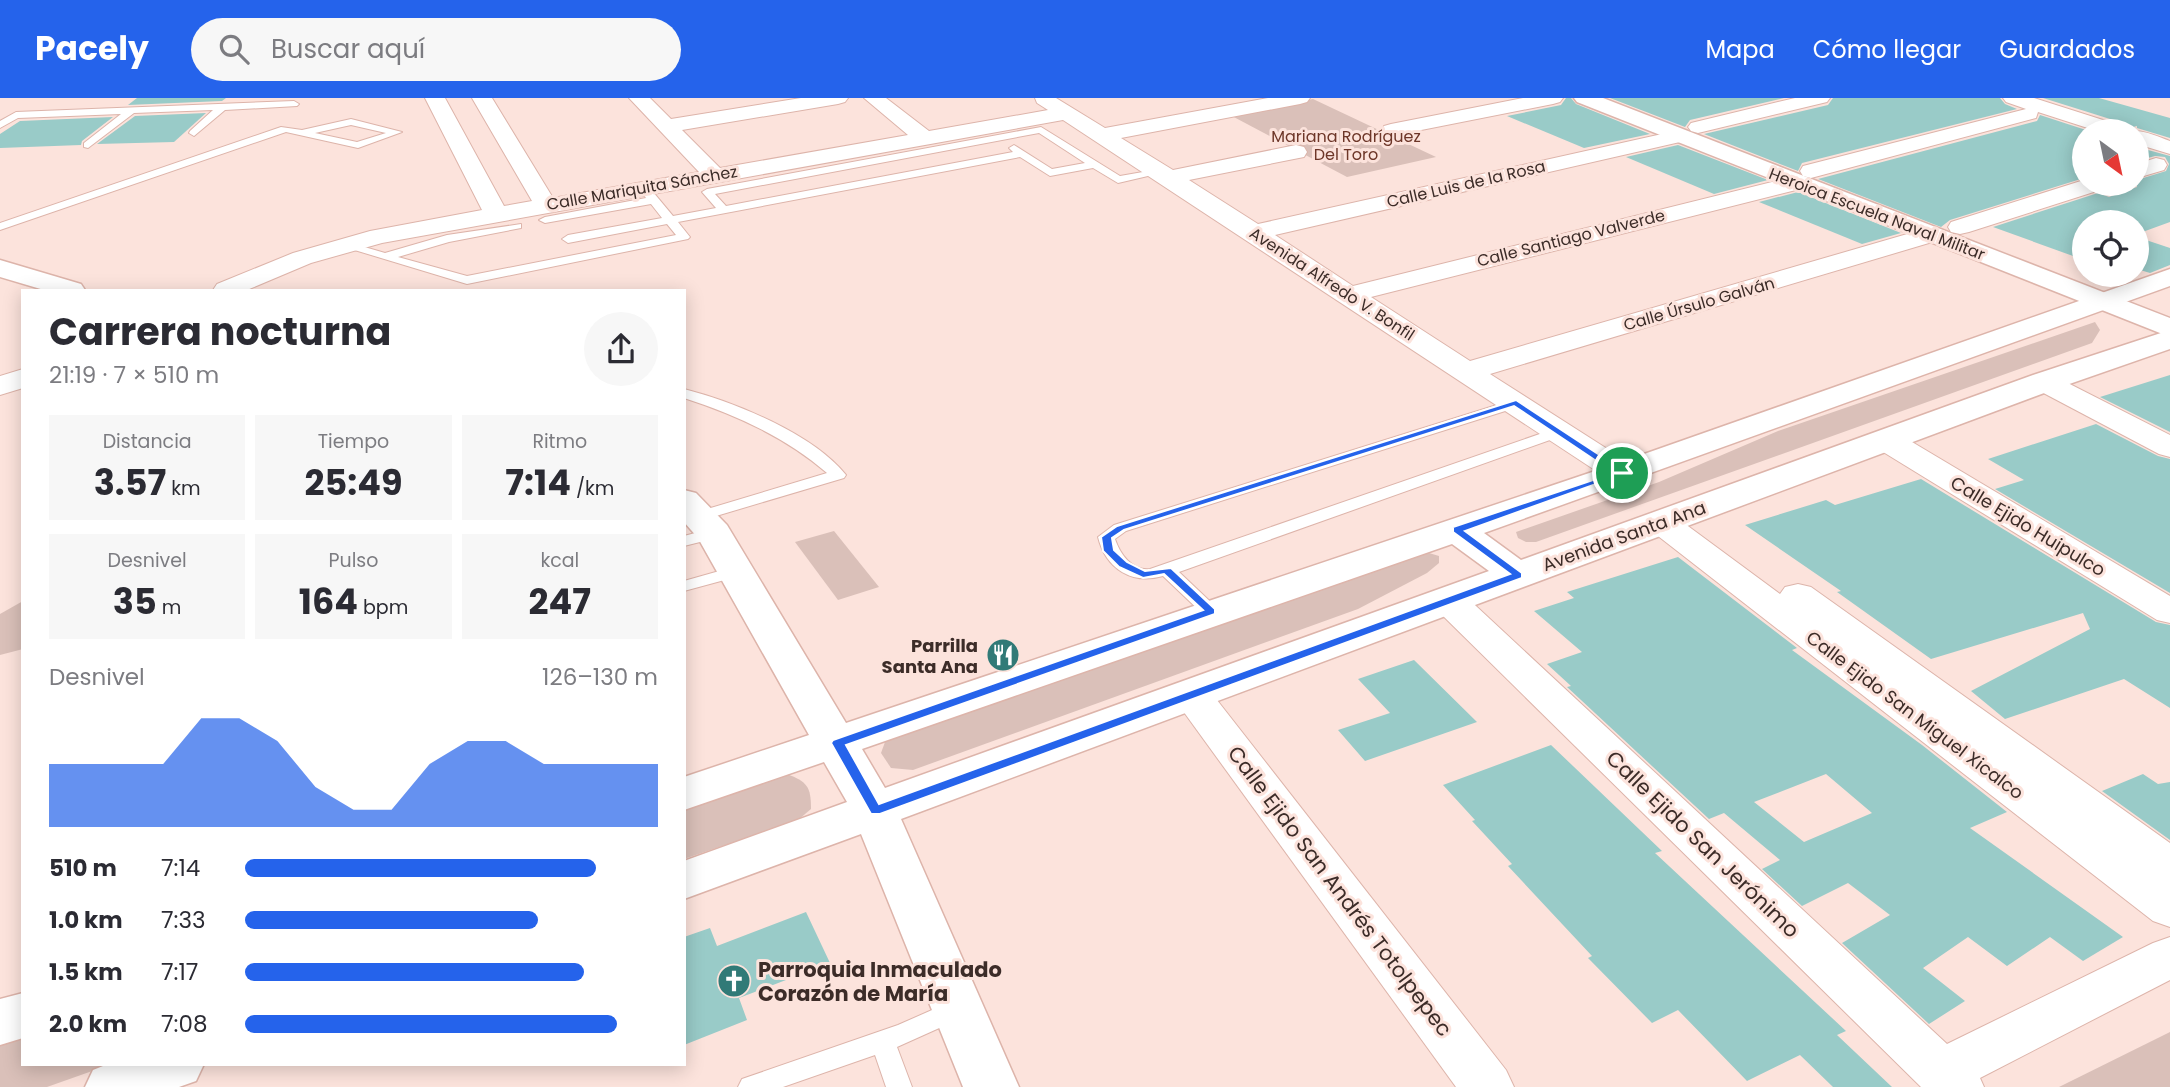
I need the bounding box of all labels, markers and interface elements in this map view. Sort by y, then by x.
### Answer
search box [191,18,681,81]
text: Pacely [35,25,149,72]
icon: search [215,30,253,68]
text: Buscar aquí [271,31,425,67]
text: Mapa [1705,33,1775,66]
text: Cómo llegar [1813,33,1961,66]
text: Guardados [1999,33,2135,66]
north arrow [2072,119,2149,196]
map controls [2072,119,2149,287]
park label: Mariana Rodríguez Del Toro [1271,125,1421,166]
street label: Calle Luis de la Rosa [1384,155,1548,213]
street label: Calle Mariquita Sánchez [545,160,739,216]
street label: Heroica Escuela Naval Militar [1766,162,1988,266]
street label: Calle Santiago Valverde [1475,204,1667,272]
button: locate [2072,210,2149,287]
street label: Avenida Alfredo V. Bonfil [1245,222,1419,346]
street label: Calle Úrsulo Galván [1621,271,1777,337]
text: Carrera nocturna [49,305,391,358]
button: share [584,312,658,386]
text: 21:19 · 7 × 510 m [49,359,219,391]
text: Distancia [103,428,192,455]
text: Tiempo [318,428,389,455]
text: Ritmo [532,428,587,455]
pin [1592,443,1652,503]
icon: arrive [1603,454,1641,492]
text: 3.57 [94,458,166,507]
text: 25:49 [305,458,402,507]
text: 7:14 [505,458,571,507]
street label: Calle Ejido Huipulco [1946,470,2110,582]
text: km [166,475,201,502]
text: /km [571,475,614,502]
street label: Avenida Santa Ana [1539,495,1709,577]
text: Desnivel [108,547,187,574]
text: Pulso [329,547,378,574]
text: kcal [540,547,579,574]
text: 35 [113,577,157,626]
text: 164 [299,577,358,626]
text: 247 [529,577,591,626]
text: m [157,594,181,621]
text: bpm [358,594,408,621]
street label: Calle Ejido San Miguel Xicalco [1801,625,2029,805]
place label: Parrilla Santa Ana [882,633,978,679]
restaurant icon: Parrilla Santa Ana [984,636,1022,674]
text: Desnivel [49,661,145,693]
text: 126–130 m [542,661,658,693]
street label: Calle Ejido San Andrés Totolpepec [1221,740,1459,1042]
street label: Calle Ejido San Jerónimo [1600,744,1806,944]
text: 510 m [49,852,117,884]
text: 7:14 [161,852,200,884]
text: 1.0 km [49,904,123,936]
text: 7:33 [161,904,206,936]
place label: Parroquia Inmaculado Corazón de María [758,955,1002,1008]
text: 1.5 km [49,956,123,988]
text: 7:17 [161,956,198,988]
church icon: Parroquia Inmaculado Corazón de María [715,962,753,1000]
text: 2.0 km [49,1008,127,1040]
text: 7:08 [161,1008,207,1040]

